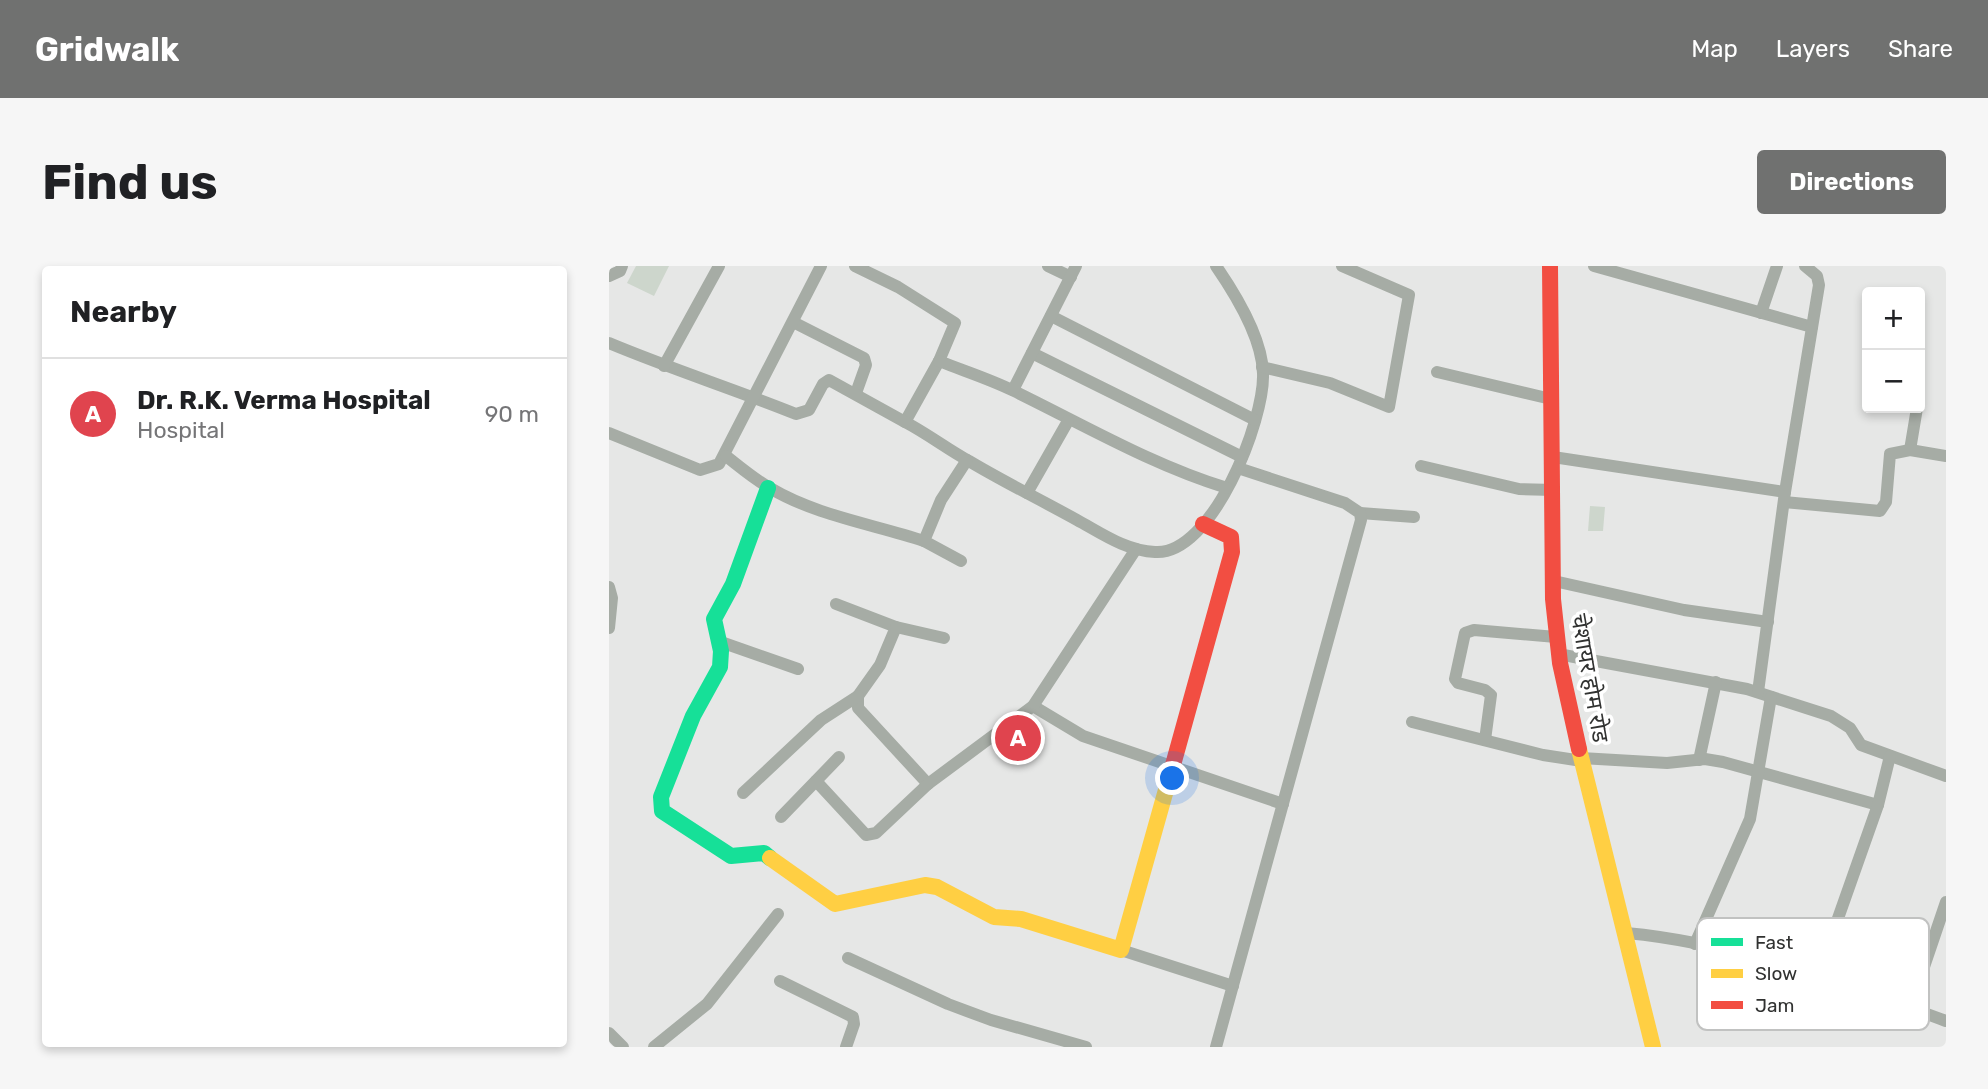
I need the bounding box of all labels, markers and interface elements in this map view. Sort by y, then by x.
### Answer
text: Gridwalk [35,30,179,69]
text: Map [1691,35,1738,63]
text: Layers [1776,35,1850,63]
text: Share [1888,35,1953,63]
button: Directions [1757,150,1946,214]
text: Find us [42,153,218,211]
map controls [1862,287,1925,413]
button: + [1862,287,1925,350]
text: Nearby [70,294,177,330]
button: − [1862,350,1925,413]
text: Dr. R.K. Verma Hospital [137,385,431,416]
text: A [85,400,101,428]
text: 90 m [485,400,539,428]
text: Hospital [137,416,225,444]
street label: चेशायर होम रोड [1565,612,1615,745]
pin: A [995,712,1041,764]
your location [1155,761,1189,795]
legend [1697,918,1929,1030]
text: Fast [1755,931,1794,954]
text: Slow [1755,962,1797,985]
text: Jam [1755,994,1794,1017]

